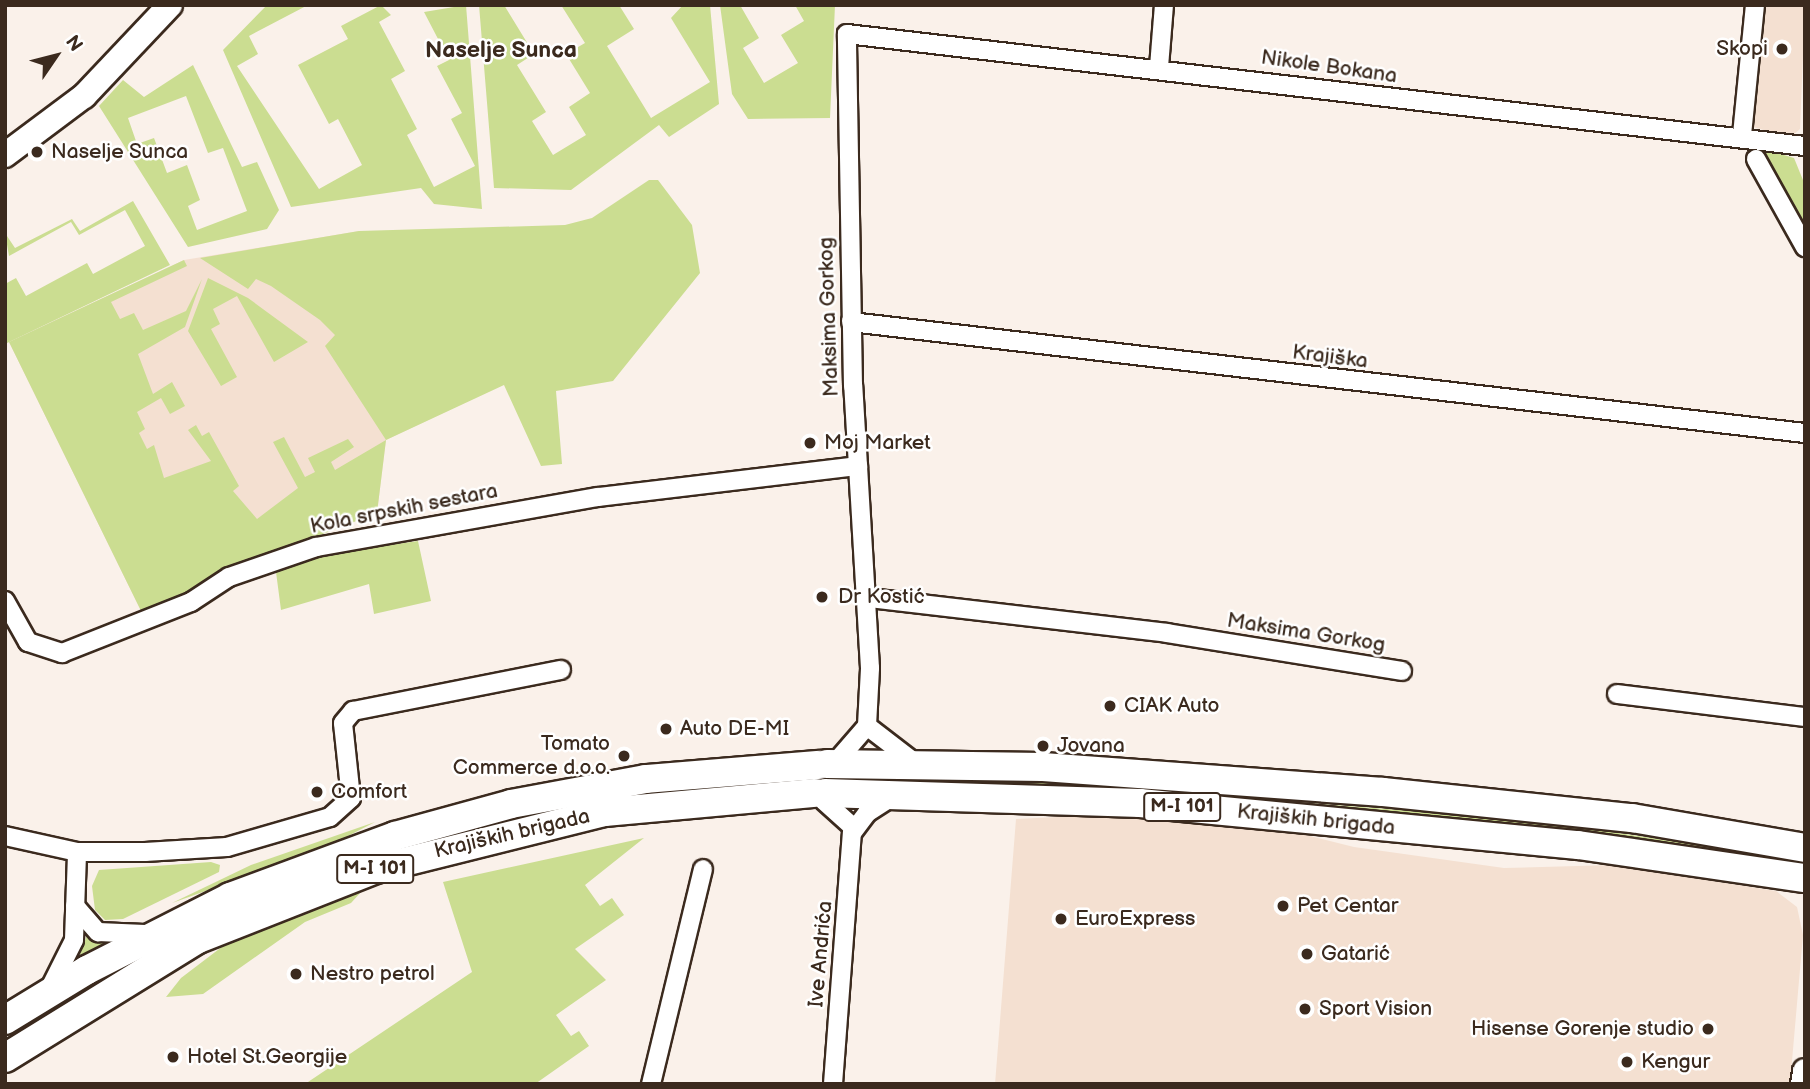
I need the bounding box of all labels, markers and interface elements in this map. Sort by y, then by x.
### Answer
north arrow [21,21,91,91]
text: N [60,31,87,56]
district label: Naselje Sunca [425,36,577,64]
place label: Skopi [1716,36,1768,62]
marker: Skopi [1774,41,1790,57]
street label: Nikole Bokana [1259,45,1399,89]
place label: Naselje Sunca [51,139,189,165]
marker: Naselje Sunca [29,144,45,160]
street label: Maksima Gorkog [814,237,844,397]
street label: Krajiška [1291,340,1369,374]
place label: Moj Market [824,430,931,456]
marker: Moj Market [802,435,818,451]
street label: Kola srpskih sestara [308,478,500,540]
place label: Dr Kostić [838,584,925,610]
marker: Dr Kostić [812,587,832,607]
street label: Maksima Gorkog [1225,608,1387,658]
place label: CIAK Auto [1124,693,1220,719]
marker: CIAK Auto [1102,698,1118,714]
place label: Auto DE-MI [680,716,789,742]
marker: Auto DE-MI [658,721,674,737]
place label: Tomato Commerce d.o.o. [453,731,610,781]
place label: Jovana [1057,733,1125,759]
marker: Jovana [1035,738,1051,754]
marker: Tomato Commerce d.o.o. [616,748,632,764]
place label: Comfort [331,779,407,805]
marker: Comfort [309,784,325,800]
road number: M-I 101 [1142,792,1222,822]
street label: Krajiških brigada [1236,799,1396,841]
street label: Krajiških brigada [432,804,592,864]
road number: M-I 101 [335,854,415,884]
place label: Pet Centar [1297,893,1398,919]
marker: Pet Centar [1275,898,1291,914]
street label: Ive Andrića [804,900,838,1008]
place label: EuroExpress [1075,906,1195,932]
marker: EuroExpress [1053,911,1069,927]
place label: Gatarić [1321,941,1390,967]
marker: Gatarić [1299,946,1315,962]
place label: Nestro petrol [310,961,435,987]
marker: Nestro petrol [288,966,304,982]
place label: Sport Vision [1319,996,1433,1022]
marker: Sport Vision [1297,1001,1313,1017]
place label: Hisense Gorenje studio [1471,1016,1694,1042]
marker: Hisense Gorenje studio [1700,1021,1716,1037]
place label: Hotel St.Georgije [187,1044,348,1070]
marker: Hotel St.Georgije [165,1049,181,1065]
place label: Kengur [1641,1049,1710,1075]
marker: Kengur [1619,1054,1635,1070]

